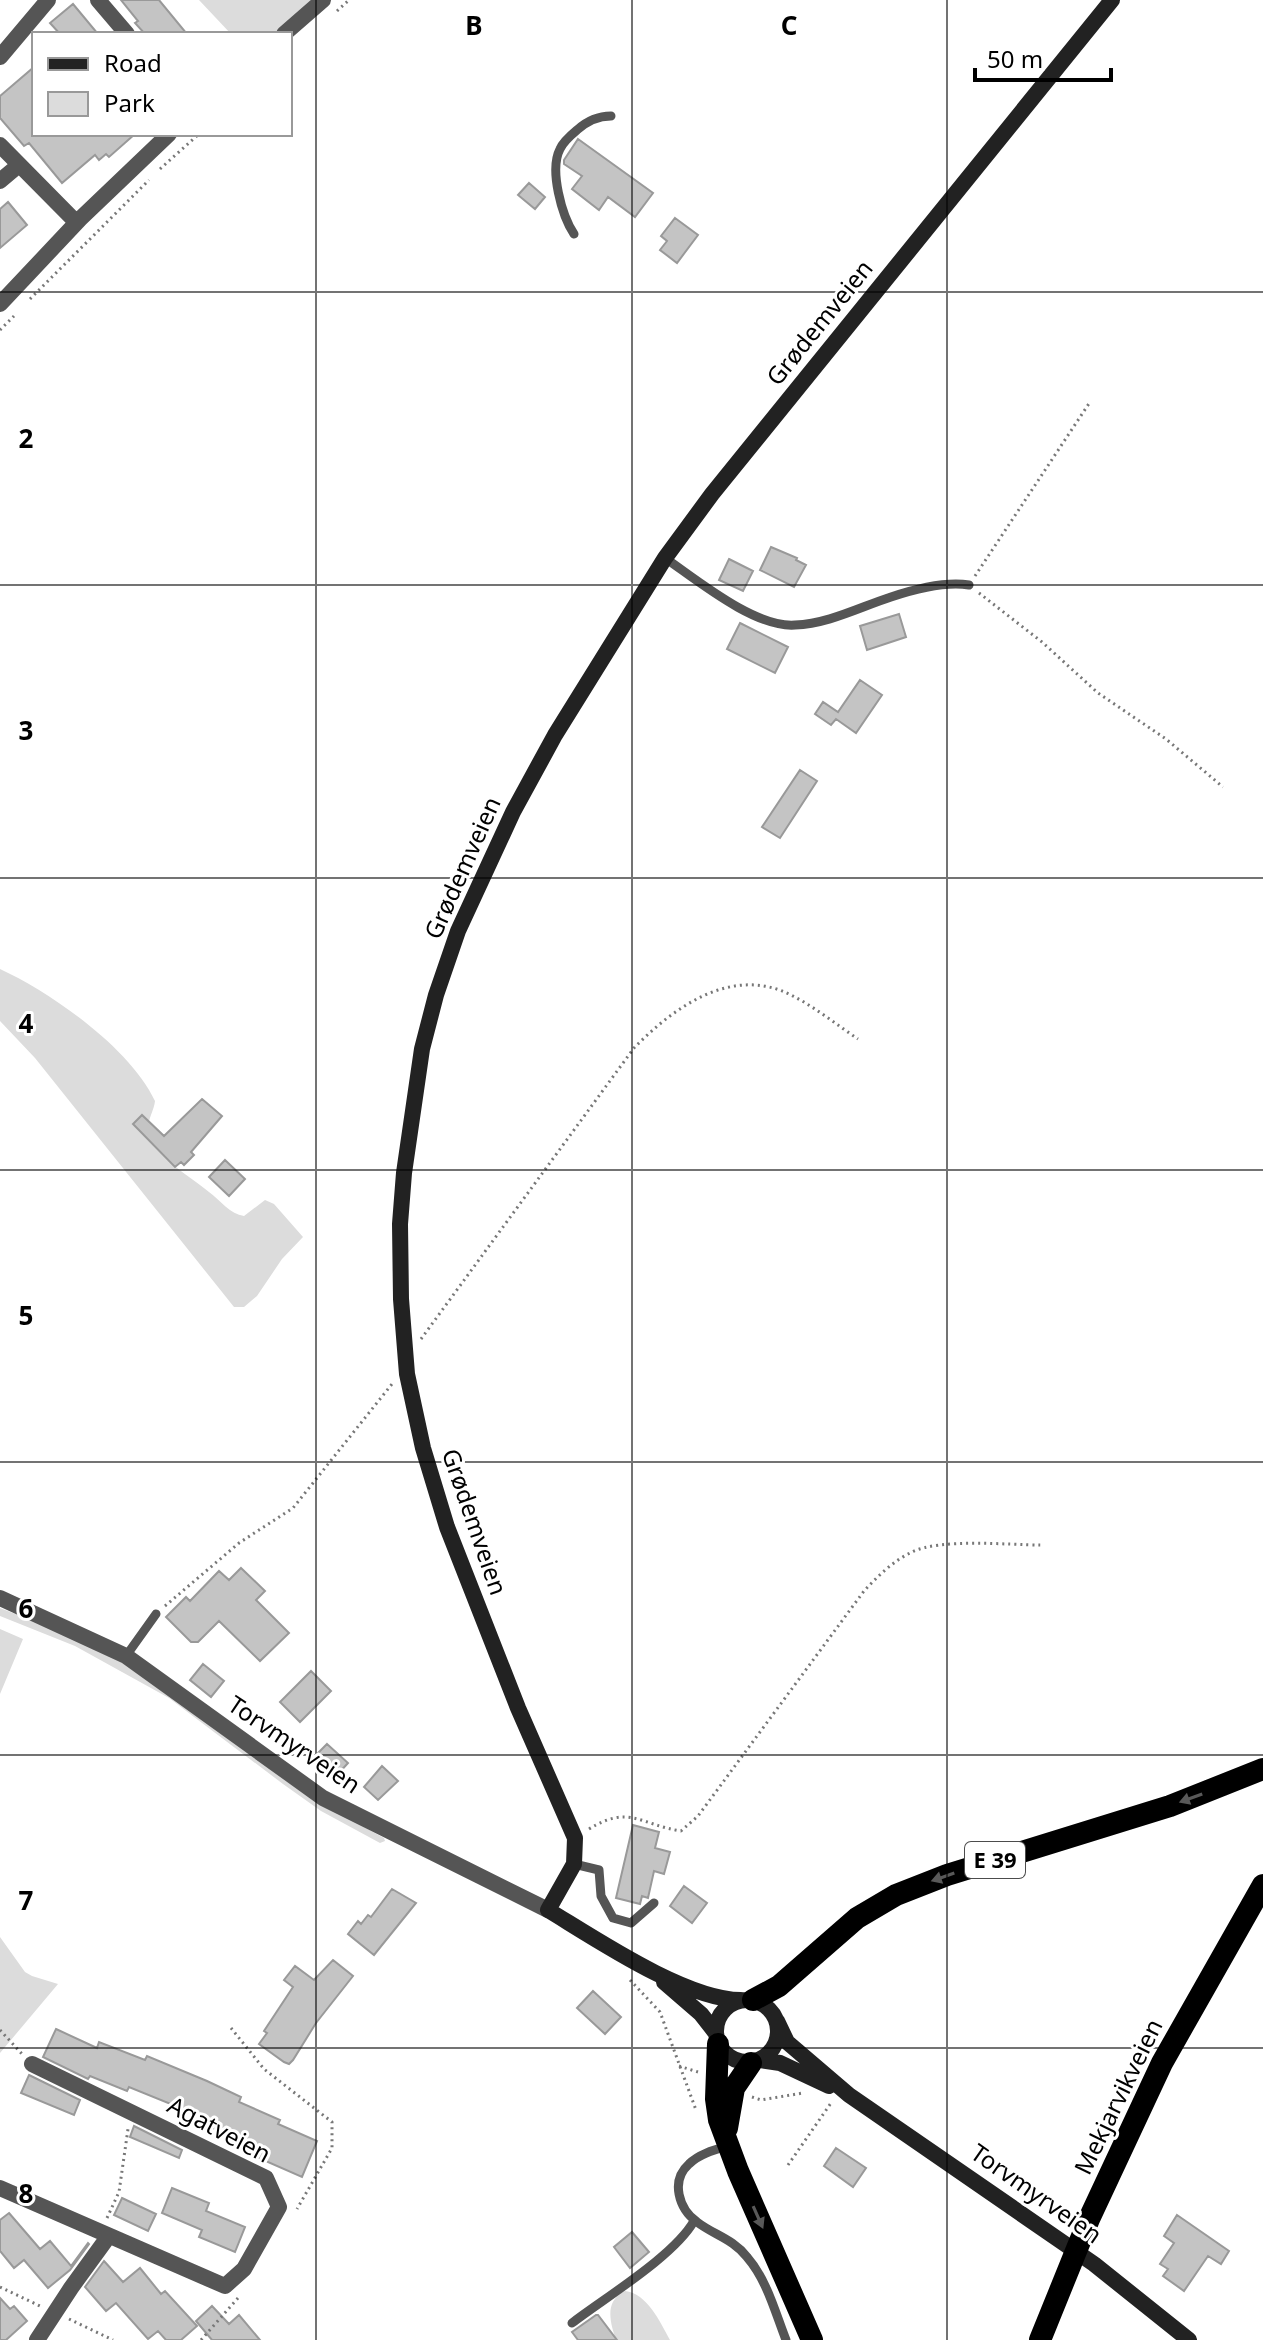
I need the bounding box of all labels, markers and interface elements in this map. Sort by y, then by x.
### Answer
text: B [465,7,483,43]
text: C [781,7,797,43]
legend [32,32,292,136]
scale bar [975,32,1111,82]
text: 50 m [987,42,1043,75]
text: Road [104,46,162,79]
text: Park [104,86,155,119]
street label: Grødemveien [758,252,880,392]
text: 2 [19,420,34,456]
text: 3 [19,712,33,748]
street label: Grødemveien [416,791,508,944]
text: 4 [19,1005,34,1041]
text: 5 [19,1297,33,1333]
street label: Grødemveien [435,1444,516,1599]
text: 6 [19,1590,34,1626]
street label: Torvmyrveien [222,1687,368,1800]
one-way arrow [1179,1792,1203,1805]
road number: E 39 [965,1842,1025,1878]
one-way arrow [931,1871,955,1883]
text: 7 [19,1882,34,1918]
street label: Mekjarvikveien [1066,2013,1170,2180]
street label: Agatveien [162,2088,277,2170]
street label: Torvmyrveien [965,2135,1109,2250]
text: 8 [19,2175,33,2211]
one-way arrow [751,2206,765,2229]

